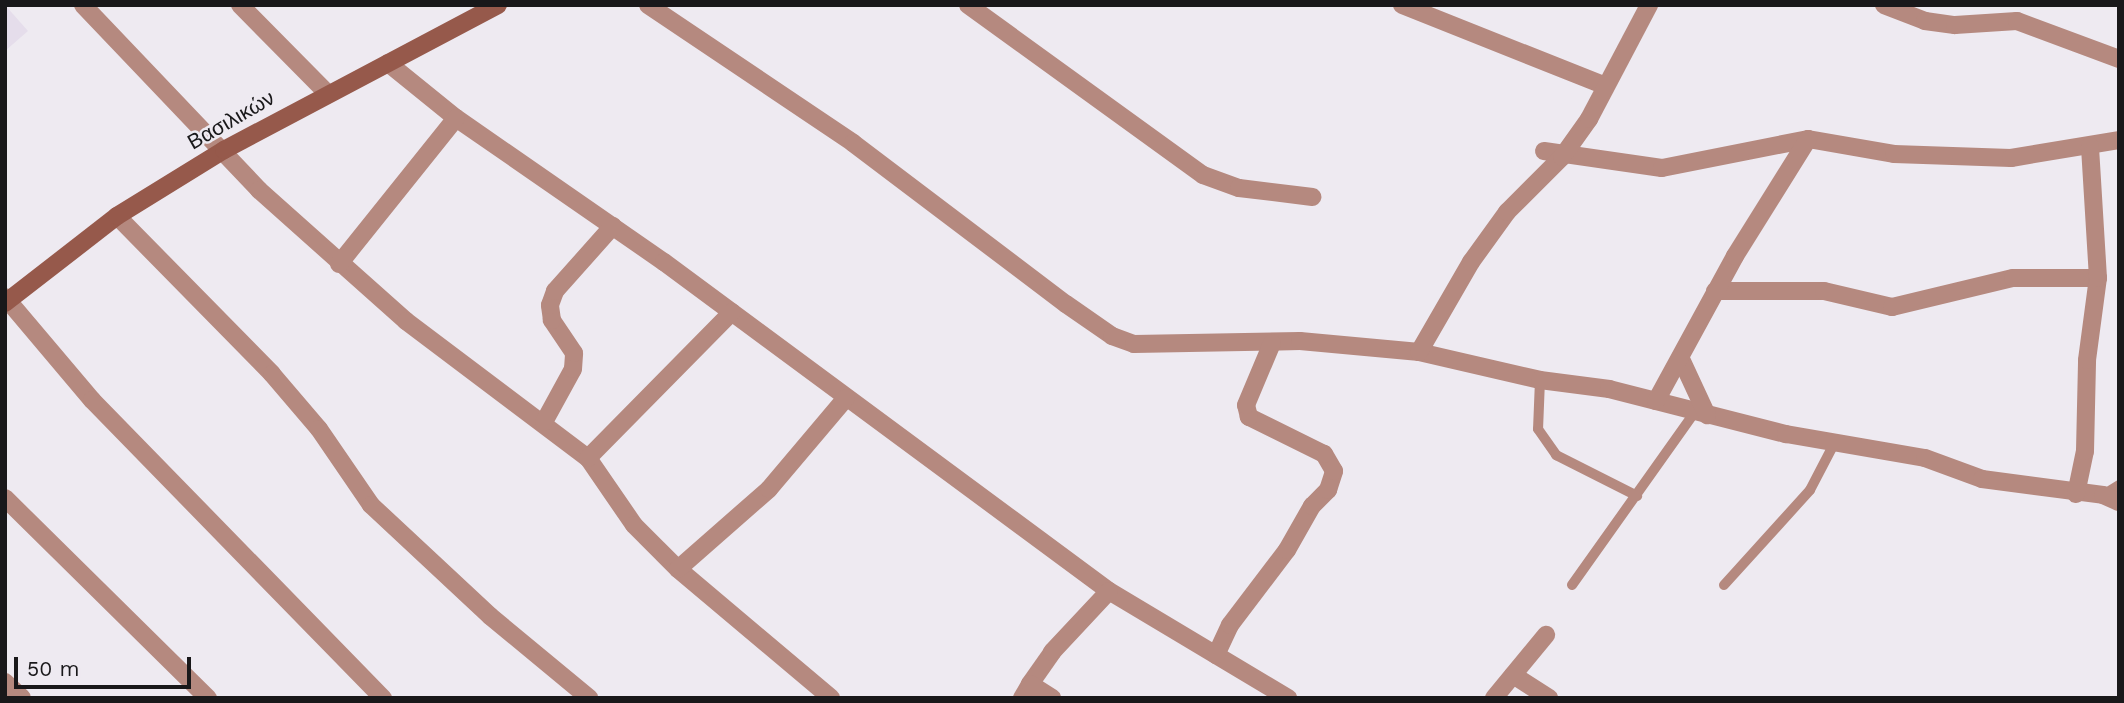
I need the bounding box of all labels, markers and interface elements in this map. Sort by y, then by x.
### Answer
street label: Βασιλικών [183,85,279,155]
scale bar [18,644,194,688]
text: 50 m [27,656,79,681]

